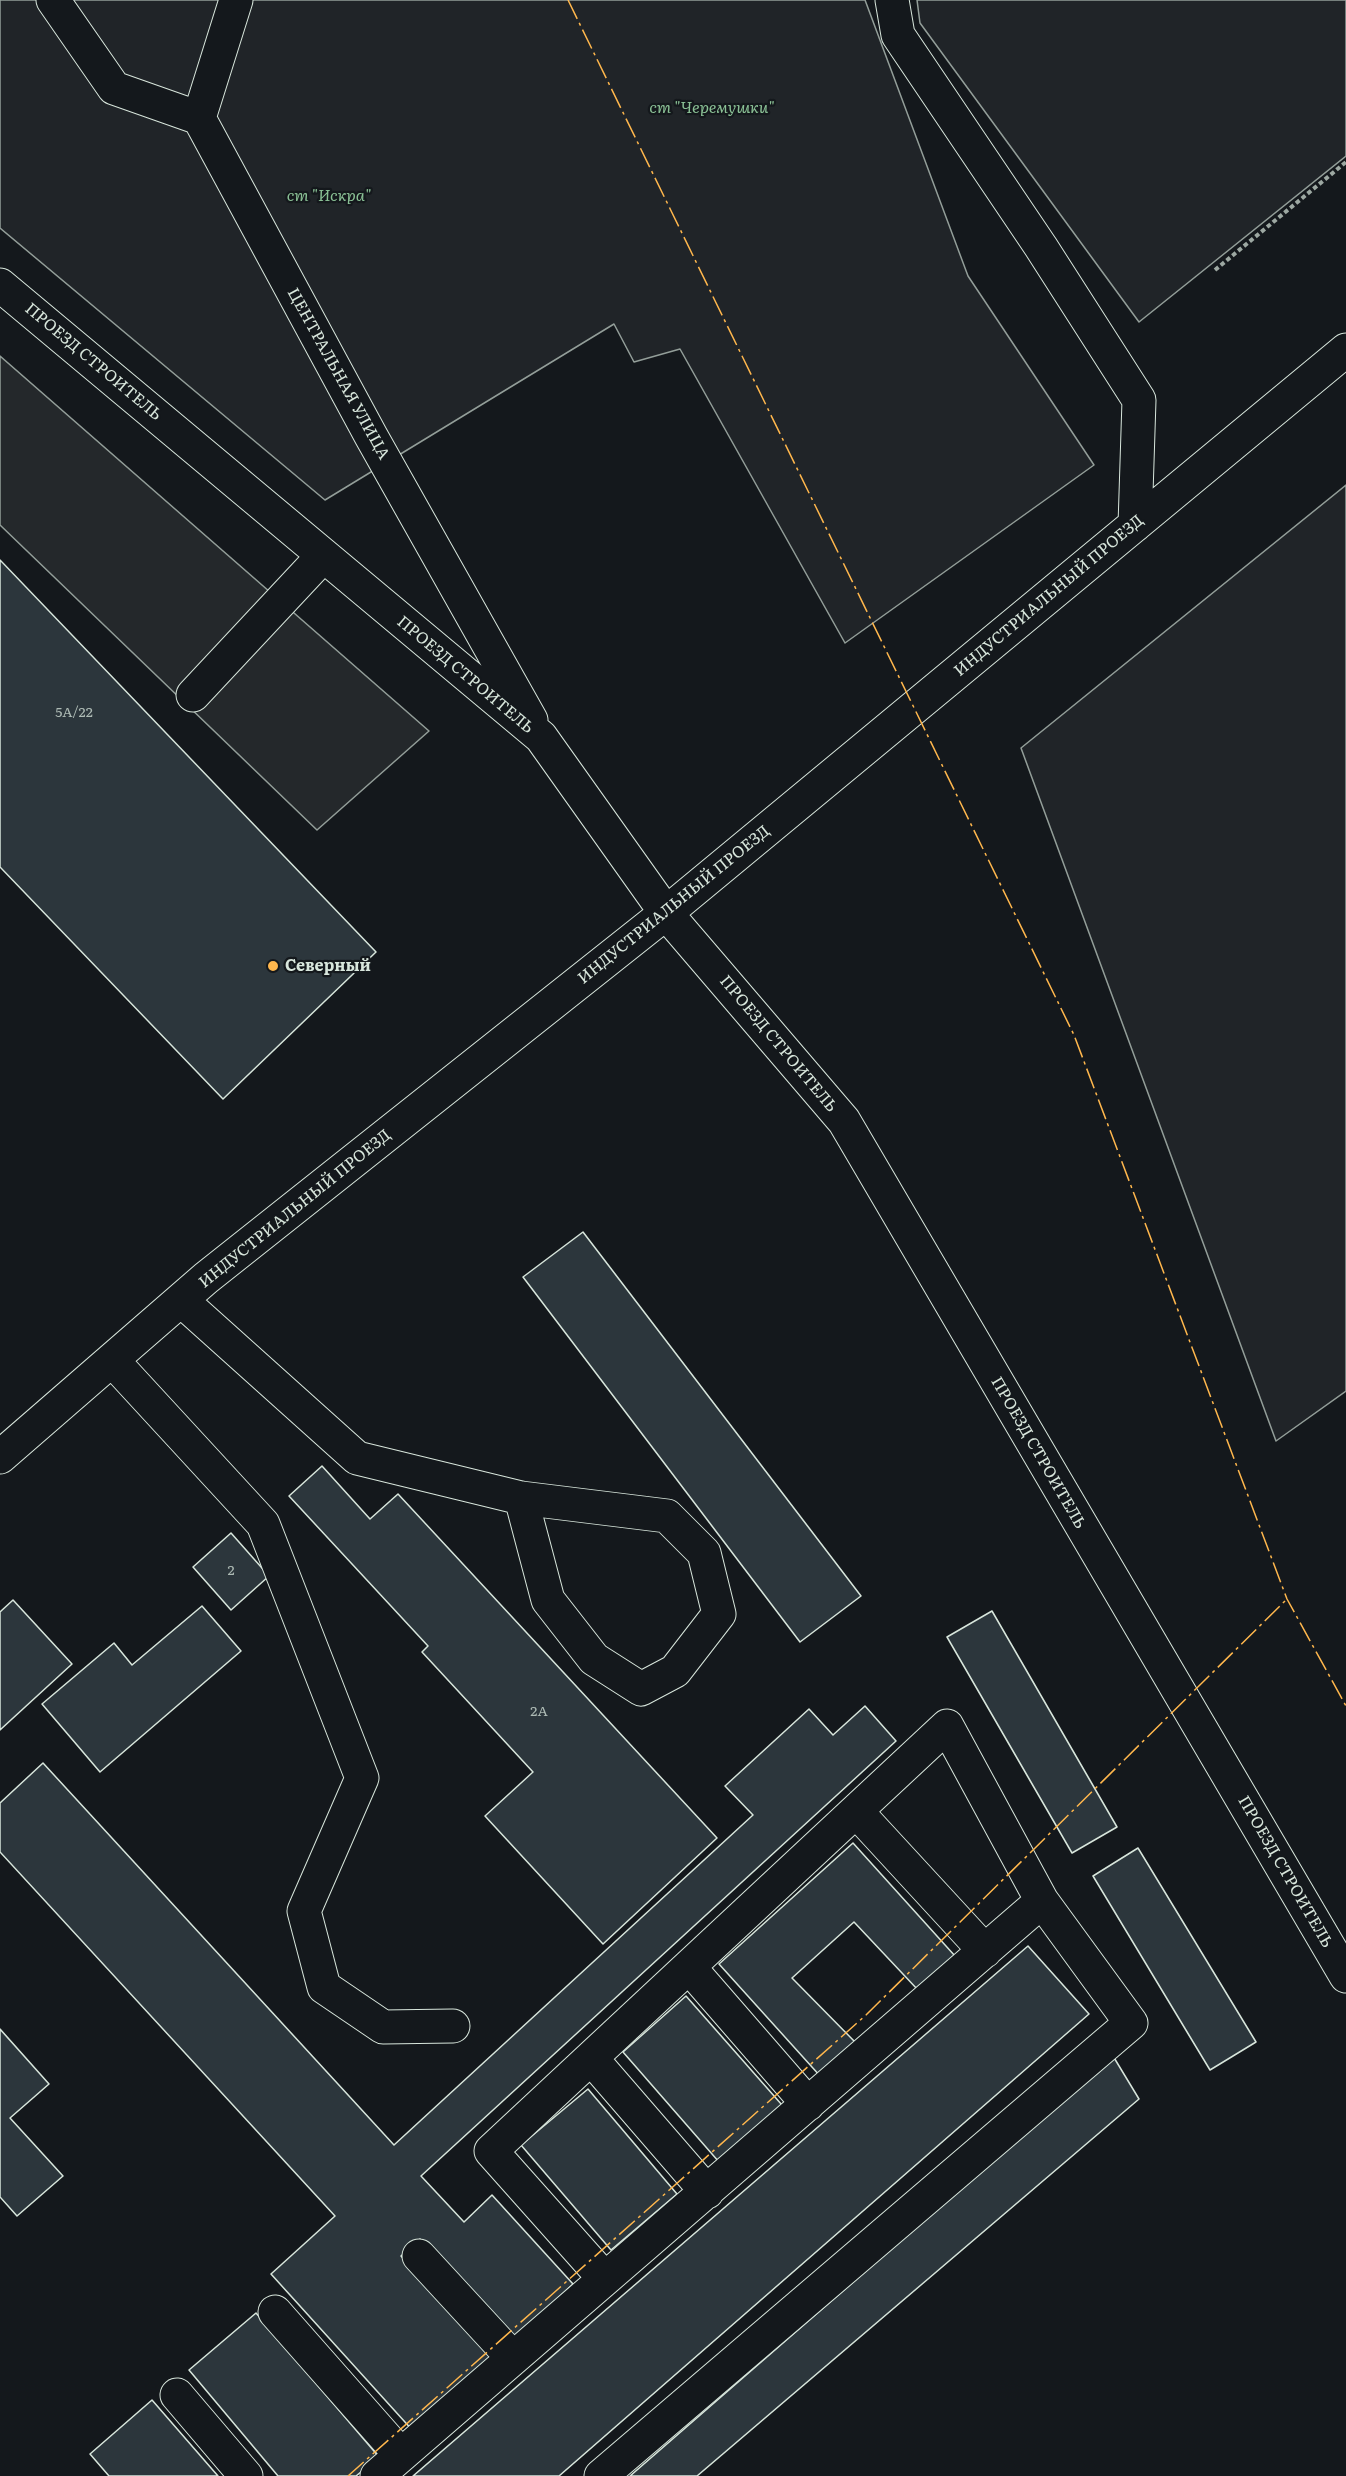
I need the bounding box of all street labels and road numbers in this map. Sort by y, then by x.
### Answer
street label: ЦЕНТРАЛЬНАЯ УЛИЦА [283,285,393,463]
street label: ПРОЕЗД СТРОИТЕЛЬ [21,299,165,425]
street label: ИНДУСТРИАЛЬНЫЙ ПРОЕЗД [950,511,1148,681]
street label: ПРОЕЗД СТРОИТЕЛЬ [393,612,537,738]
street label: ИНДУСТРИАЛЬНЫЙ ПРОЕЗД [574,822,774,988]
street label: ПРОЕЗД СТРОИТЕЛЬ [715,972,841,1116]
street label: ИНДУСТРИАЛЬНЫЙ ПРОЕЗД [195,1126,395,1292]
street label: ПРОЕЗД СТРОИТЕЛЬ [987,1374,1089,1532]
street label: ПРОЕЗД СТРОИТЕЛЬ [1234,1793,1336,1951]

